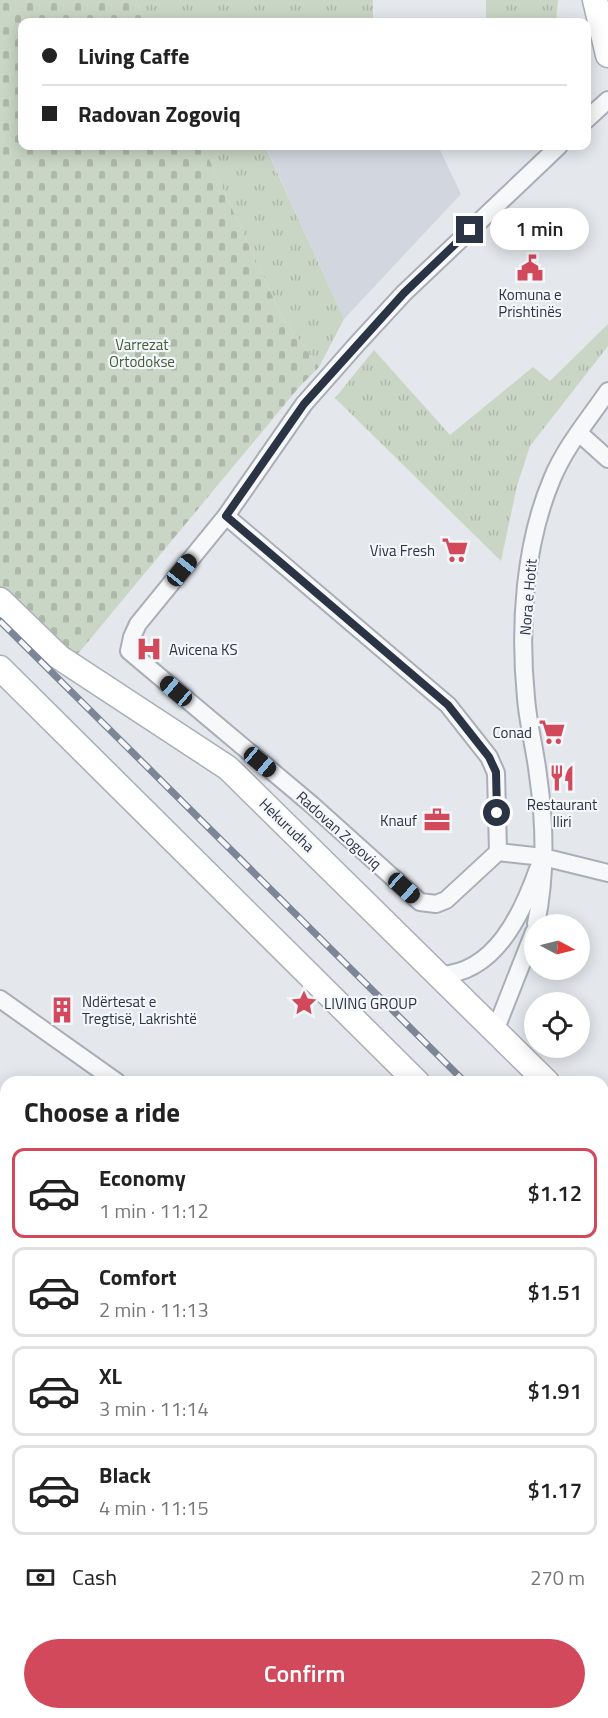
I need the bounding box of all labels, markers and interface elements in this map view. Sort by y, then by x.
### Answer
text: Living Caffe [78,39,189,73]
text: Radovan Zogoviq [78,97,241,131]
callout: 1 min [491,209,590,251]
text: 1 min [515,213,564,244]
route end [456,216,483,243]
public building icon: Komuna e Prishtinës [515,253,545,283]
place label: Komuna e Prishtinës [498,283,562,323]
park label: Varrezat Ortodokse [109,333,175,373]
supermarket icon: Viva Fresh [440,535,470,565]
place label: Viva Fresh [370,539,435,562]
car [164,550,200,590]
street label: Nora e Hotit [513,557,543,636]
hospital icon: Avicena KS [134,634,164,664]
place label: Avicena KS [169,638,238,661]
car [156,673,196,709]
supermarket icon: Conad [537,717,567,747]
place label: Conad [493,721,532,744]
car [240,744,280,780]
restaurant icon: Restaurant Iliri [547,763,577,793]
street label: Radovan Zogoviq [291,785,387,875]
street label: Hekurudha [254,793,320,858]
place label: Restaurant Iliri [527,793,598,833]
route start [483,799,510,826]
office icon: Knauf [422,805,452,835]
place label: Knauf [380,809,417,832]
car [385,869,423,907]
north arrow [524,914,590,980]
map controls [524,914,590,1058]
place icon: LIVING GROUP [289,988,319,1018]
place label: Ndërtesat e Tregtisë, Lakrishtë [82,990,197,1030]
place label: LIVING GROUP [324,992,417,1015]
button: locate [524,992,590,1058]
building icon: Ndërtesat e Tregtisë, Lakrishtë [47,995,77,1025]
text: Choose a ride [24,1091,180,1132]
text: Economy [99,1161,186,1195]
icon: car [27,1166,81,1220]
text: $1.12 [527,1176,582,1210]
text: 1 min · 11:12 [99,1195,209,1226]
text: Comfort [99,1260,177,1294]
icon: car [27,1265,81,1319]
text: $1.51 [527,1275,582,1309]
text: 2 min · 11:13 [99,1294,209,1325]
text: XL [99,1359,122,1393]
icon: car [27,1364,81,1418]
text: $1.91 [527,1374,582,1408]
text: 3 min · 11:14 [99,1393,209,1424]
text: Black [99,1458,151,1492]
icon: car [27,1463,81,1517]
text: $1.17 [527,1473,582,1507]
text: 4 min · 11:15 [99,1492,209,1523]
text: Cash [72,1560,117,1594]
icon: cash [24,1561,57,1594]
text: 270 m [530,1562,585,1593]
button: Confirm [24,1639,585,1708]

